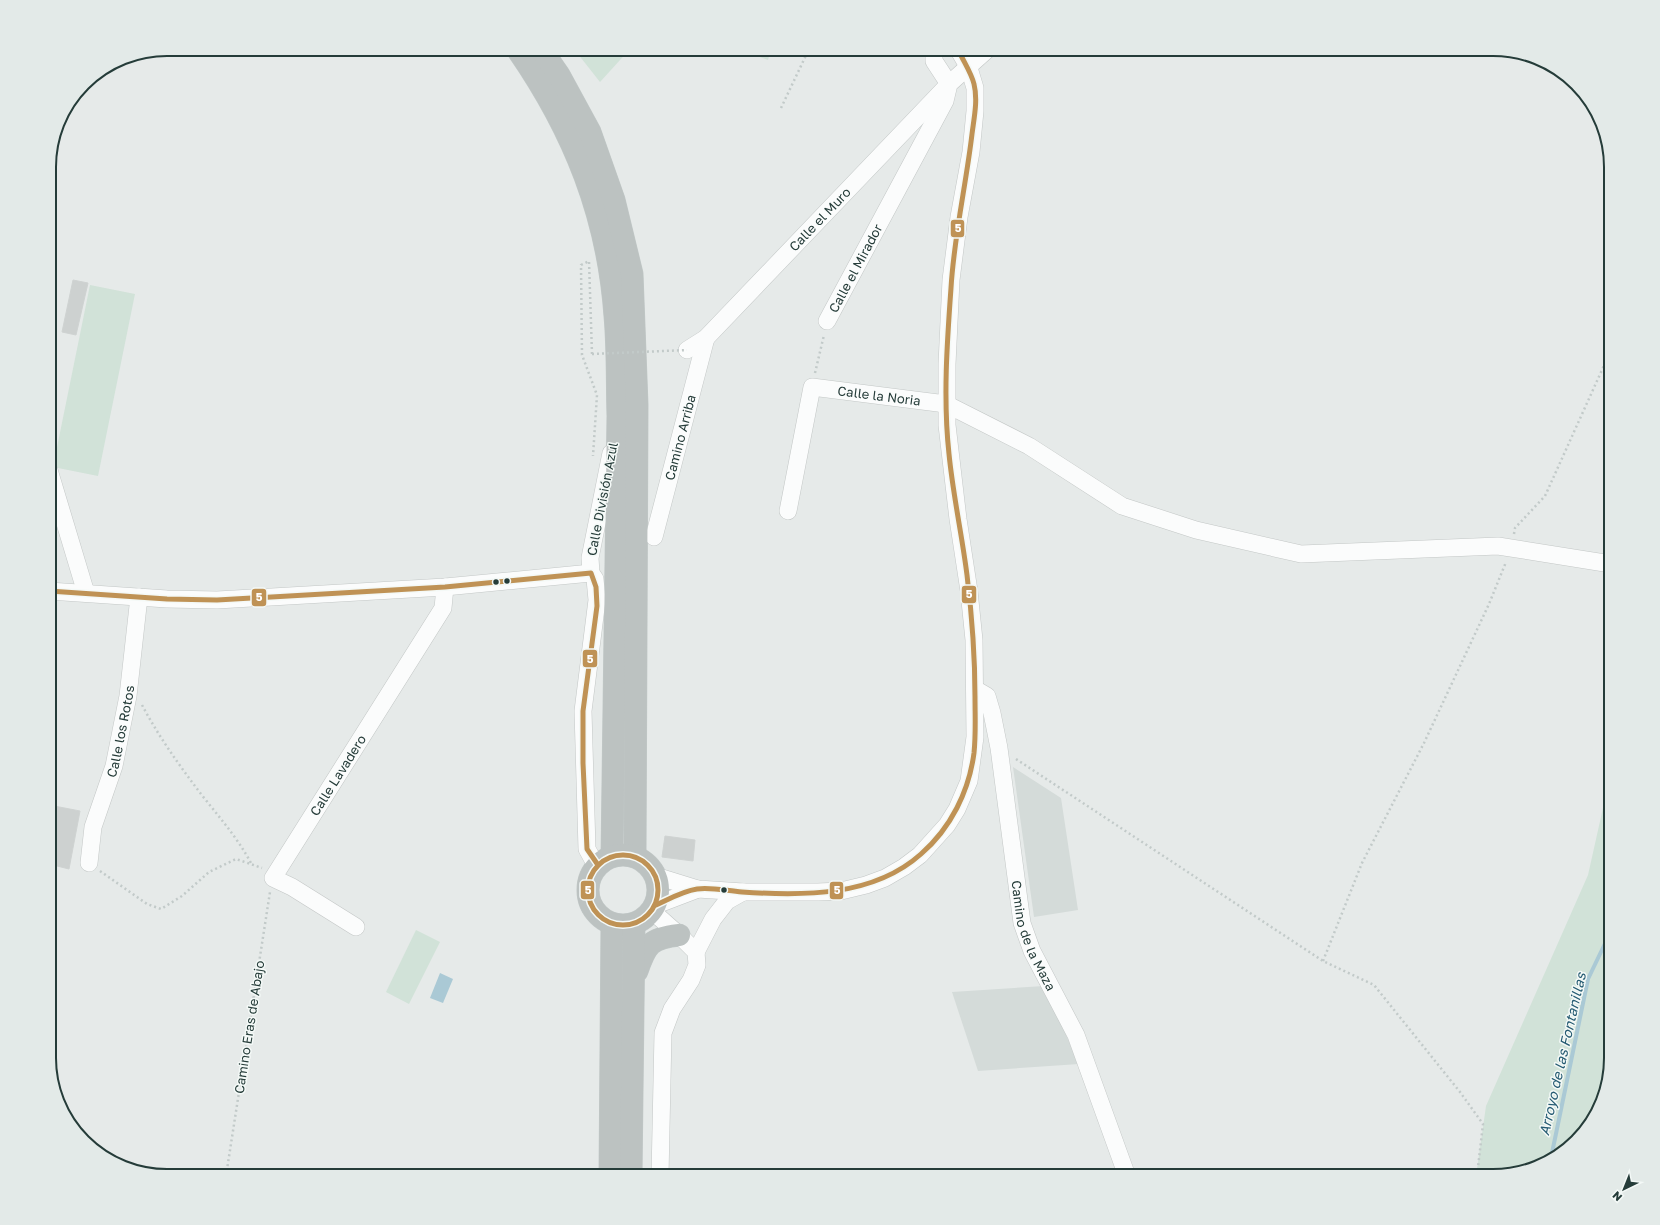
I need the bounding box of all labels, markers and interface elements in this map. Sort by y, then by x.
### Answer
street label: Calle el Muro [786,184,854,254]
line badge: 5 [950,219,965,238]
street label: Calle el Mirador [825,221,886,315]
text: 5 [955,221,962,234]
street label: Calle la Noria [837,382,922,409]
street label: Camino Arriba [661,393,699,482]
street label: Calle División Azul [583,441,621,557]
unlabelled marker [502,576,512,586]
unlabelled marker [491,577,501,587]
line badge: 5 [961,585,977,604]
text: 5 [966,587,973,600]
line badge: 5 [251,588,267,607]
text: 5 [256,590,263,603]
line badge: 5 [582,649,598,668]
text: 5 [587,652,594,665]
street label: Calle los Rotos [103,684,137,780]
street label: Calle Lavadero [306,732,369,819]
street label: Camino de la Maza [1008,879,1059,993]
line badge: 5 [580,880,595,900]
line badge: 5 [829,881,844,900]
text: 5 [585,883,592,896]
text: 5 [834,883,841,896]
unlabelled marker [719,885,729,895]
street label: Camino Eras de Abajo [231,959,267,1095]
water label: Arroyo de las Fontanillas [1535,970,1589,1137]
north arrow [1604,1169,1644,1209]
text: N [1609,1189,1624,1204]

